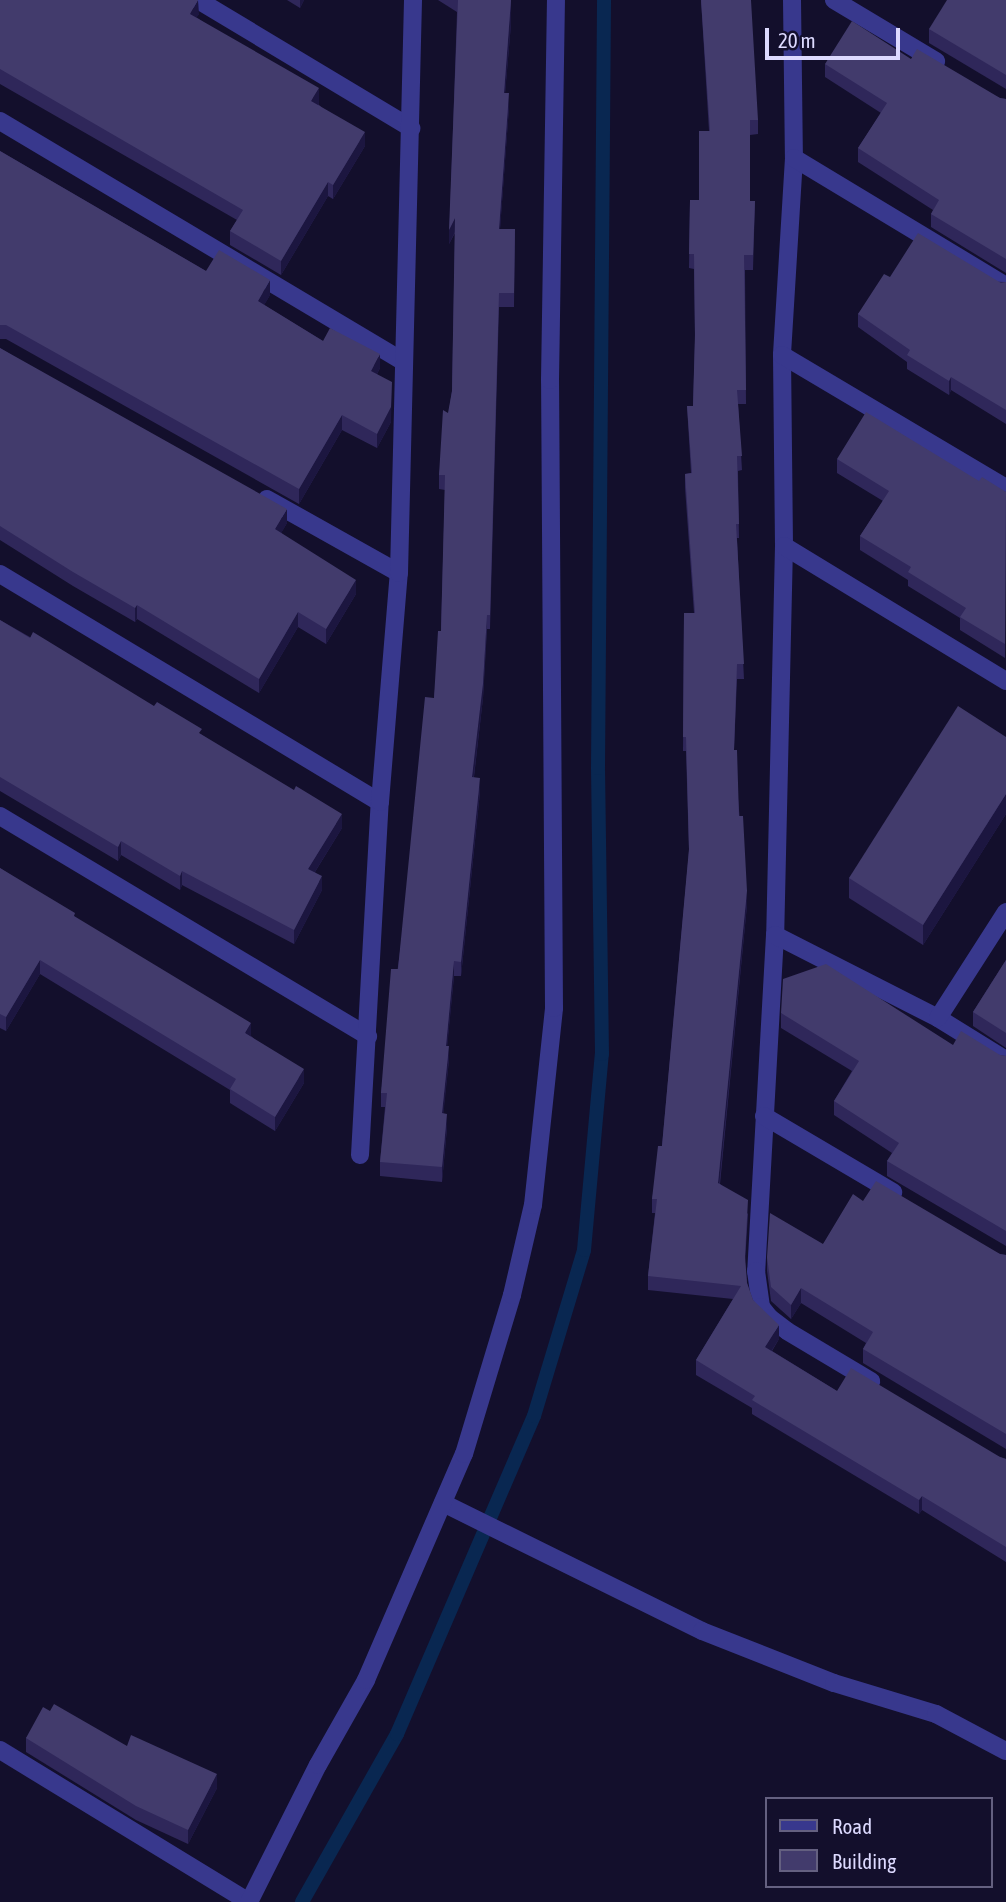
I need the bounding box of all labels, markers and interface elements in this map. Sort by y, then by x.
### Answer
scale bar [768,14,903,58]
text: 20 m [778,28,816,52]
legend [764,1797,992,1888]
text: Road [832,1814,872,1838]
text: Building [832,1849,896,1873]

